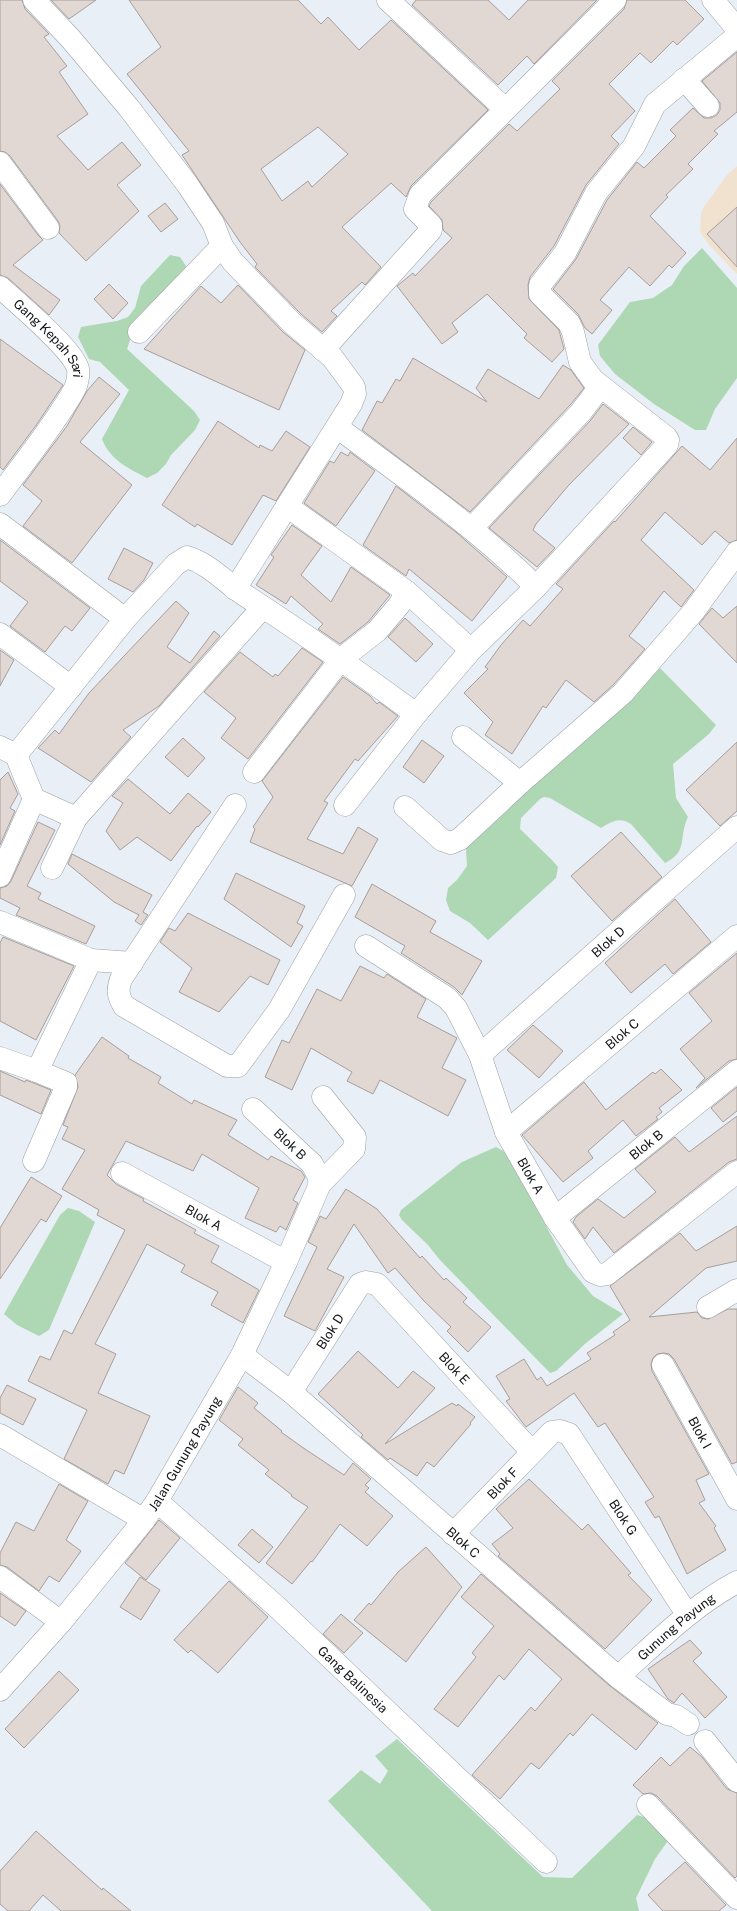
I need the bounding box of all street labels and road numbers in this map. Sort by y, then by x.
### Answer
street label: Gang Kepah Sari [11,296,85,378]
street label: Blok D [589,923,628,961]
street label: Blok C [602,1016,642,1052]
street label: Blok B [271,1125,309,1163]
street label: Blok B [626,1127,666,1163]
street label: Blok A [514,1155,547,1197]
street label: Blok A [183,1202,224,1234]
street label: Blok D [313,1311,347,1352]
street label: Blok E [436,1349,473,1388]
street label: Jalan Gunung Payung [146,1393,224,1514]
street label: Blok I [685,1414,715,1451]
street label: Blok F [484,1464,522,1502]
street label: Blok G [606,1497,640,1538]
street label: Blok C [443,1524,483,1561]
street label: Gunung Payung [635,1590,718,1664]
street label: Gang Balinesia [315,1643,391,1716]

